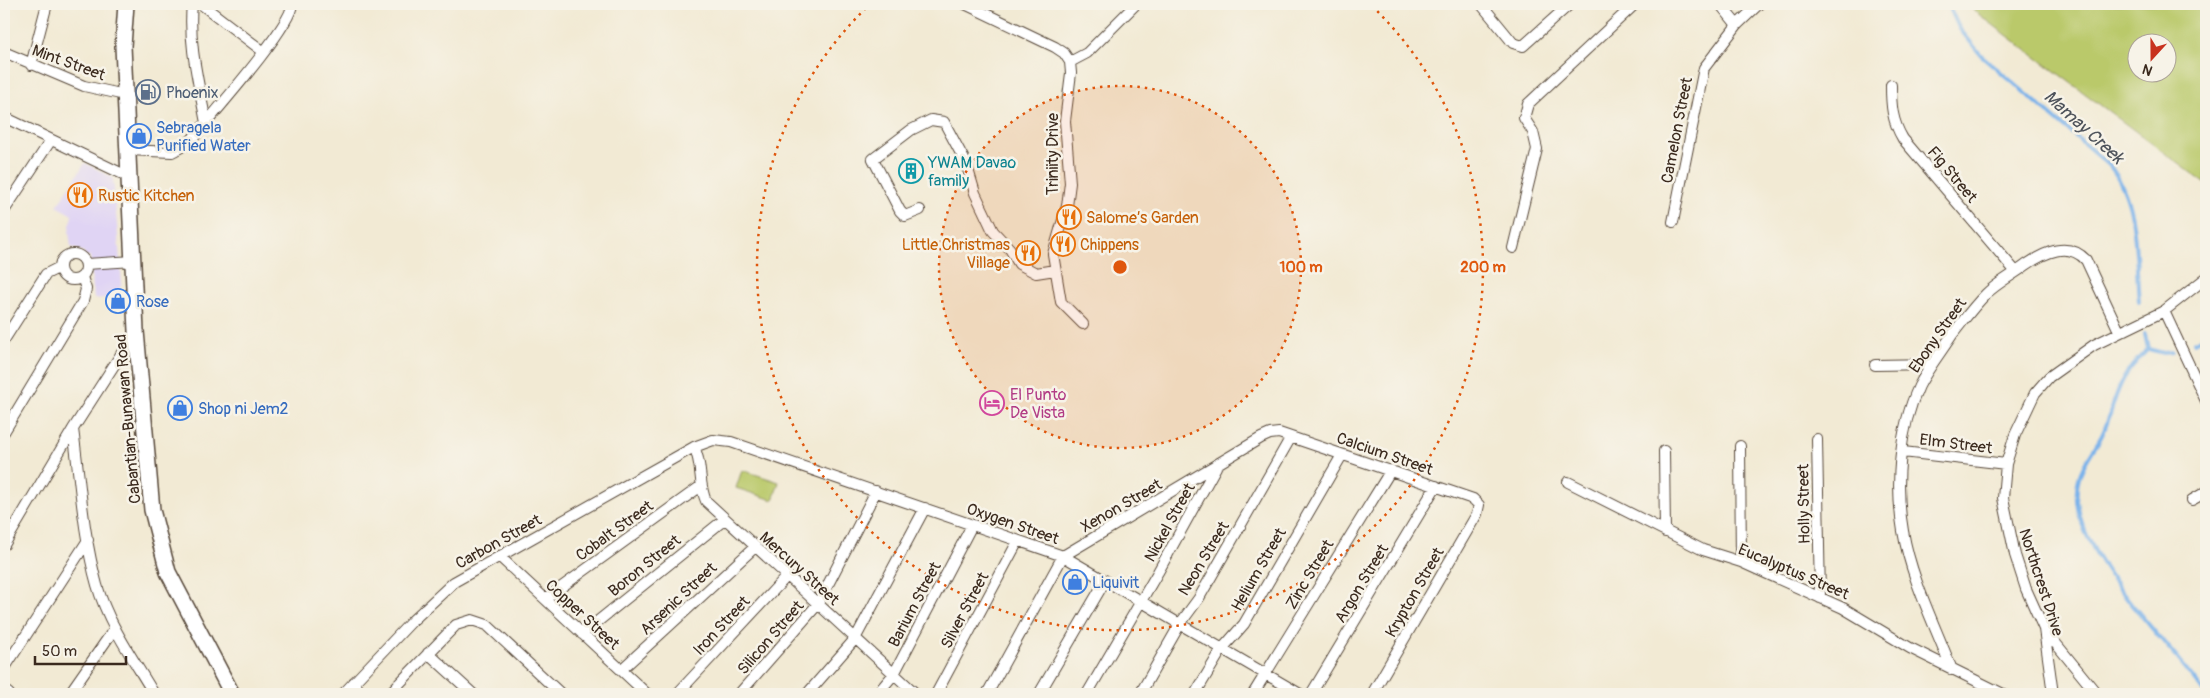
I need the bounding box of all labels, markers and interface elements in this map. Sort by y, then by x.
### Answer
north arrow [2128,32,2178,82]
street label: Mint Street [29,40,108,86]
text: N [2140,60,2155,79]
street label: Camelon Street [1657,75,1697,185]
fuel station icon: Phoenix [135,79,161,105]
place label: Phoenix [166,83,218,103]
water label: Mamay Creek [2039,85,2130,170]
street label: Triniity Drive [1043,113,1063,195]
place label: Sebragela Purified Water [156,118,251,156]
shop icon: Sebragela Purified Water [126,123,152,149]
street label: Fig Street [1923,142,1982,207]
place label: YWAM Davao family [927,153,1016,191]
building icon: YWAM Davao family [898,158,924,184]
restaurant icon: Rustic Kitchen [67,182,93,208]
place label: Rustic Kitchen [98,186,195,206]
restaurant icon: Salome’s Garden [1056,204,1082,230]
place label: Salome’s Garden [1086,208,1199,228]
restaurant icon: Chippens [1050,231,1076,257]
place label: Little Christmas Village [902,235,1010,273]
place label: Chippens [1080,235,1139,255]
restaurant icon: Little Christmas Village [1015,240,1041,266]
centre of rings [1111,258,1129,276]
text: 100 m [1280,258,1322,277]
text: 200 m [1460,258,1506,277]
shop icon: Rose [105,288,131,314]
place label: Rose [136,292,169,312]
street label: Ebony Street [1905,294,1971,377]
street label: Cabantian-Bunawan Road [111,333,145,505]
place label: El Punto De Vista [1010,385,1067,423]
hotel icon: El Punto De Vista [979,390,1005,416]
shop icon: Shop ni Jem2 [167,395,193,421]
place label: Shop ni Jem2 [198,399,289,419]
street label: Calcium Street [1334,428,1436,480]
street label: Elm Street [1918,430,1994,458]
street label: Holly Street [1793,463,1815,544]
street label: Xenon Street [1077,474,1166,537]
street label: Nickel Street [1140,479,1200,565]
street label: Cobalt Street [572,496,658,566]
street label: Oxygen Street [964,499,1062,549]
street label: Carbon Street [452,510,545,574]
street label: Neon Street [1174,517,1234,599]
street label: Helium Street [1227,524,1291,615]
street label: Northcrest Drive [2014,526,2068,639]
street label: Mercury Street [755,528,844,610]
street label: Boron Street [604,530,685,601]
street label: Zinc Street [1281,536,1339,613]
street label: Argon Street [1330,540,1394,627]
street label: Eucalyptus Street [1735,540,1853,605]
street label: Krypton Street [1381,543,1449,641]
street label: Arsenic Street [636,558,722,639]
street label: Barium Street [884,558,946,651]
street label: Silver Street [936,568,994,652]
shop icon: Liquivit [1062,569,1088,595]
place label: Liquivit [1092,573,1140,593]
street label: Copper Street [541,575,624,655]
street label: Iron Street [689,591,755,660]
street label: Silicon Street [733,596,809,679]
scale bar [35,633,126,665]
text: 50 m [42,642,77,661]

